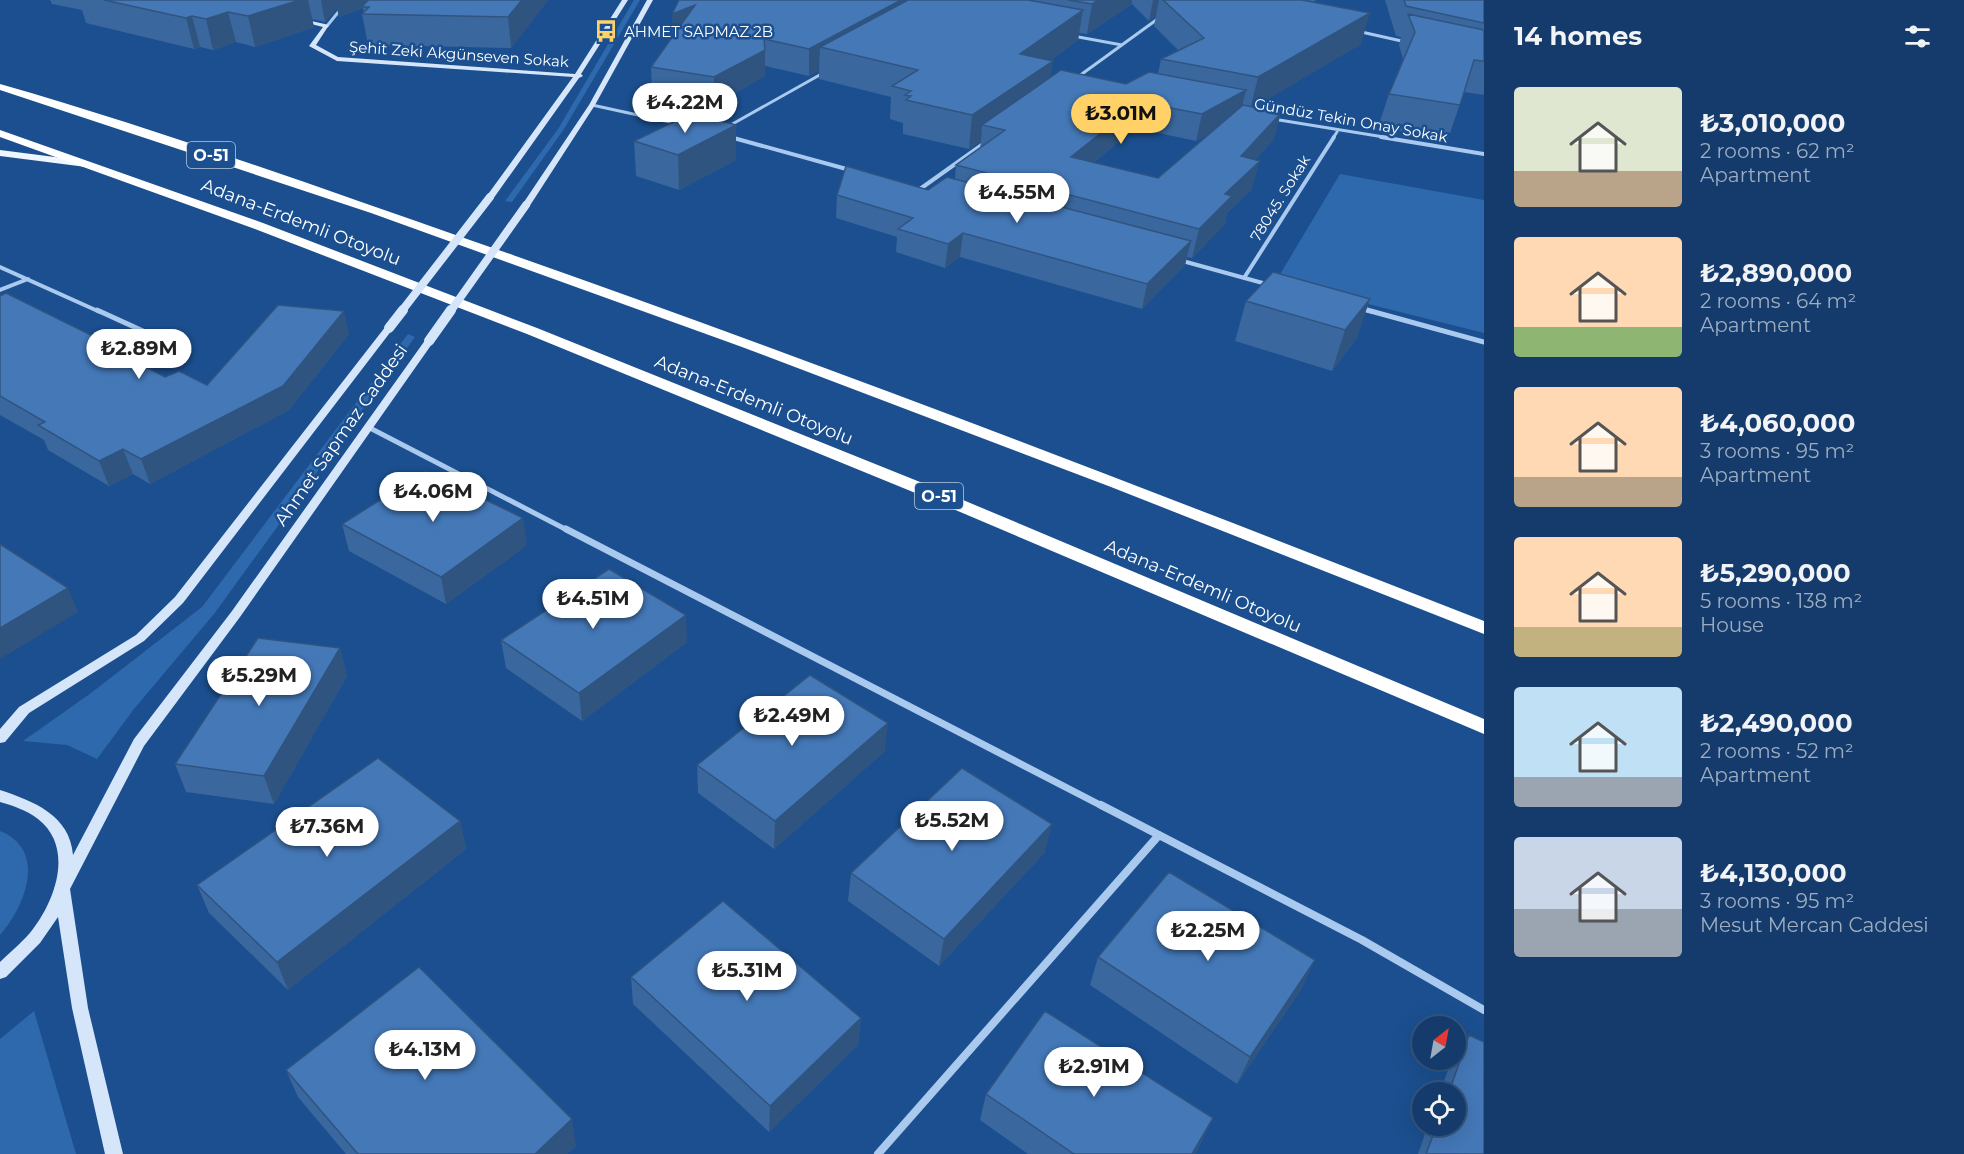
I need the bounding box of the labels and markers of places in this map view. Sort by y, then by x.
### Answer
bus stop icon: AHMET SAPMAZ 2B [593,18,619,44]
place label: AHMET SAPMAZ 2B [624,22,773,41]
pin: ₺4.22M [636,83,734,134]
pin: ₺3.01M [1072,94,1170,145]
pin: ₺4.55M [968,173,1066,224]
pin: ₺2.89M [90,329,188,380]
pin: ₺4.06M [384,472,482,523]
pin: ₺4.51M [544,579,642,630]
pin: ₺5.29M [210,656,308,707]
pin: ₺2.49M [743,696,841,747]
pin: ₺5.52M [903,801,1001,852]
pin: ₺7.36M [278,807,376,858]
pin: ₺2.25M [1159,911,1257,962]
pin: ₺5.31M [698,951,796,1002]
pin: ₺4.13M [376,1030,474,1081]
pin: ₺2.91M [1045,1047,1143,1098]

